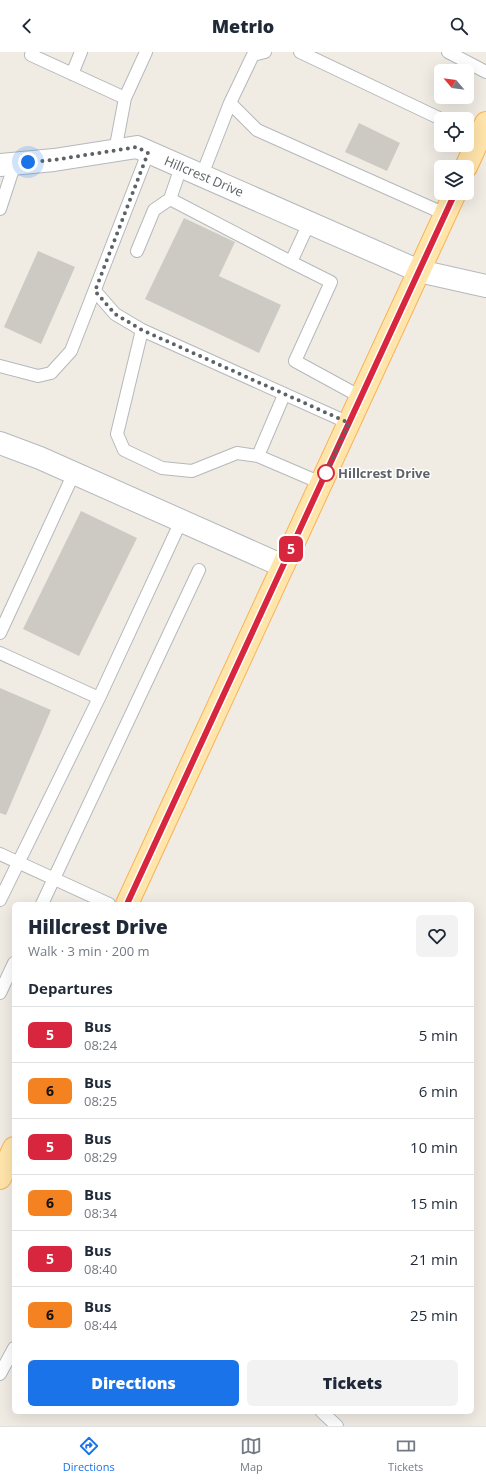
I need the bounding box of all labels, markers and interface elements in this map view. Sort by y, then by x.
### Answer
text: Metrio [212,14,274,38]
icon: back [16,15,38,37]
icon: search [448,15,470,37]
north arrow [434,64,474,104]
map controls [434,64,474,200]
button: locate [434,112,474,152]
street label: Hillcrest Drive [162,151,246,201]
your location [18,152,38,172]
button: layers [434,160,474,200]
marker: Hillcrest Drive [317,464,335,482]
place label: Hillcrest Drive [338,464,430,482]
line badge: 5 [278,536,304,562]
text: 5 [287,539,295,558]
text: Hillcrest Drive [28,914,168,940]
button: heart [416,915,458,957]
text: Walk · 3 min · 200 m [28,942,150,960]
text: Departures [28,978,113,998]
text: Bus [84,1016,111,1036]
text: 5 [46,1025,54,1044]
text: 5 min [419,1025,458,1045]
text: 08:24 [84,1036,117,1054]
text: Bus [84,1072,111,1092]
text: 6 [46,1081,54,1100]
text: 6 min [419,1081,458,1101]
text: 08:25 [84,1092,117,1110]
text: Bus [84,1128,111,1148]
text: 5 [46,1137,54,1156]
text: 10 min [410,1137,458,1157]
text: 08:29 [84,1148,117,1166]
text: Bus [84,1184,111,1204]
text: 6 [46,1193,54,1212]
text: 15 min [410,1193,458,1213]
text: 08:34 [84,1204,117,1222]
text: Bus [84,1240,111,1260]
text: 5 [46,1249,54,1268]
text: 21 min [410,1249,458,1269]
text: 08:40 [84,1260,117,1278]
text: Bus [84,1296,111,1316]
text: 6 [46,1305,54,1324]
text: 25 min [410,1305,458,1325]
text: 08:44 [84,1316,117,1334]
button: Directions [28,1360,239,1406]
button: Tickets [247,1360,458,1406]
tab: Directions [63,1435,115,1474]
tab: Map [240,1435,263,1474]
tab: Tickets [388,1435,423,1474]

